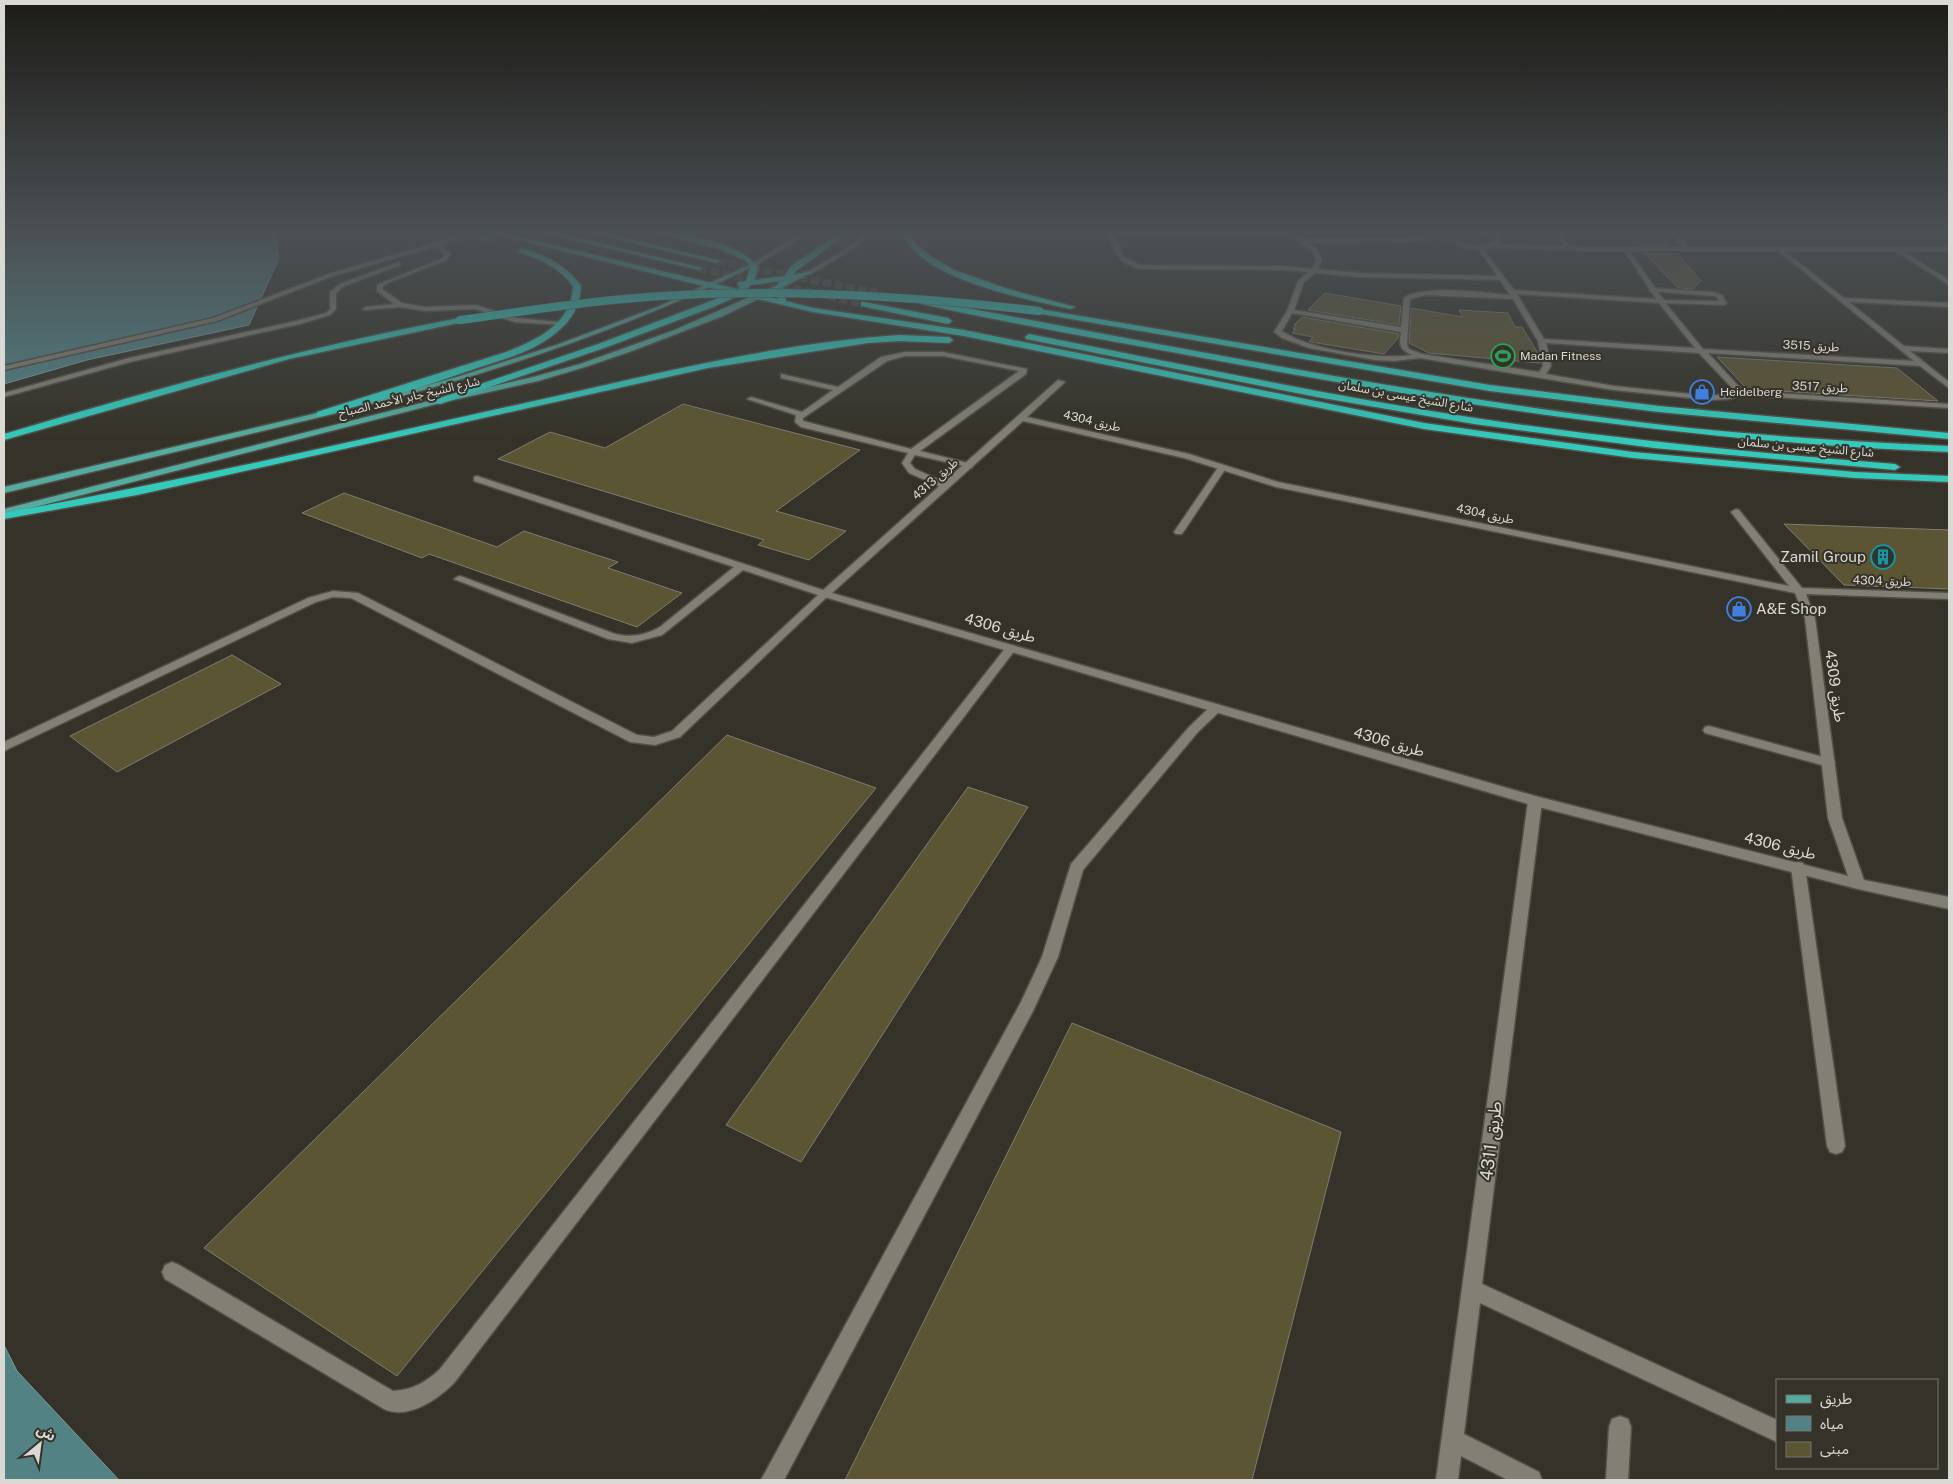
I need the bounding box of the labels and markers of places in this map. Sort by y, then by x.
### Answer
sports icon: Madan Fitness [1490,343,1516,369]
place label: Madan Fitness [1520,349,1601,363]
shop icon: Heidelberg [1689,379,1715,405]
place label: Heidelberg [1720,385,1782,399]
building icon: Zamil Group [1870,544,1896,570]
place label: Zamil Group [1780,548,1866,565]
shop icon: A&E Shop [1726,596,1752,622]
place label: A&E Shop [1756,600,1826,617]

